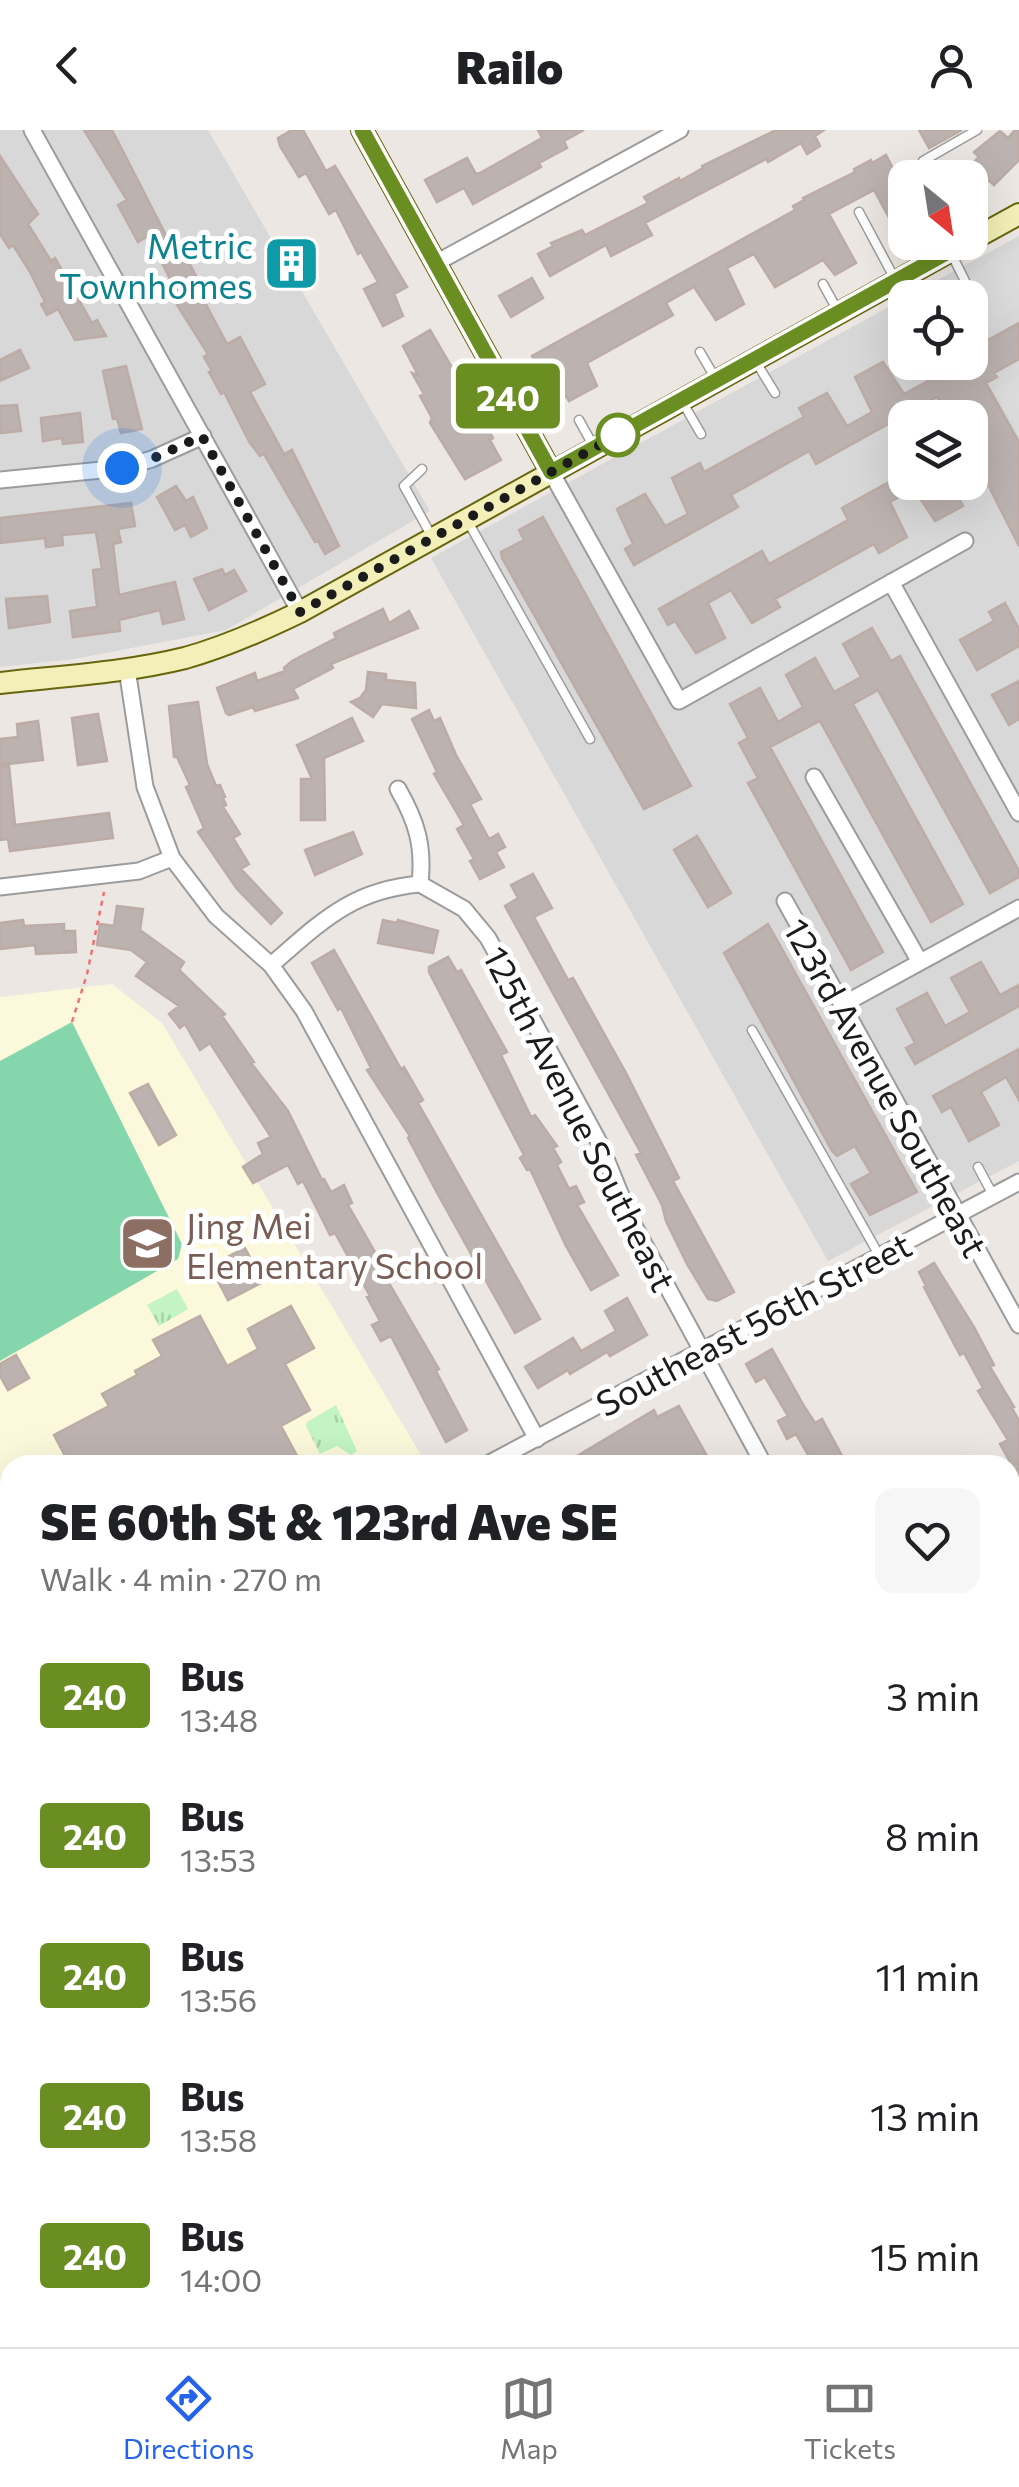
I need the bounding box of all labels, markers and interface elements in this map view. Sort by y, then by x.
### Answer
icon: back [40,38,95,93]
text: Railo [456,38,563,93]
icon: person [924,38,979,93]
north arrow [888,160,988,260]
map controls [888,160,988,500]
place label: Metric Townhomes [59,223,253,306]
building icon: Metric Townhomes [262,234,322,294]
button: locate [888,280,988,380]
line badge: 240 [450,364,566,428]
text: 240 [476,375,540,418]
button: layers [888,400,988,500]
unlabelled marker [597,414,639,456]
your location [97,443,147,493]
street label: 123rd Avenue Southeast [776,910,998,1264]
street label: 125th Avenue Southeast [475,938,687,1298]
place label: Jing Mei Elementary School [186,1203,483,1286]
school or university icon: Jing Mei Elementary School [117,1214,177,1274]
street label: Southeast 56th Street [588,1222,918,1424]
button: heart [875,1488,980,1593]
text: SE 60th St & 123rd Ave SE [40,1491,618,1550]
text: Walk · 4 min · 270 m [40,1558,322,1598]
text: Bus [180,1652,245,1699]
text: 3 min [886,1672,980,1719]
text: 240 [63,1674,127,1717]
text: 13:48 [180,1699,258,1739]
text: Bus [180,1792,245,1839]
text: 8 min [885,1812,980,1859]
text: 240 [63,1814,127,1857]
text: 13:53 [180,1839,256,1879]
text: Bus [180,1932,245,1979]
text: 11 min [876,1952,980,1999]
text: 240 [63,1954,127,1997]
text: 13:56 [180,1979,257,2019]
text: Bus [180,2072,245,2119]
text: 13 min [870,2092,980,2139]
text: 240 [63,2094,127,2137]
text: 13:58 [180,2119,257,2159]
text: Bus [180,2212,245,2259]
text: 15 min [870,2232,980,2279]
text: 240 [63,2234,127,2277]
text: 14:00 [180,2259,262,2299]
tab: Directions [123,2371,254,2465]
tab: Map [500,2371,558,2465]
tab: Tickets [804,2371,896,2465]

